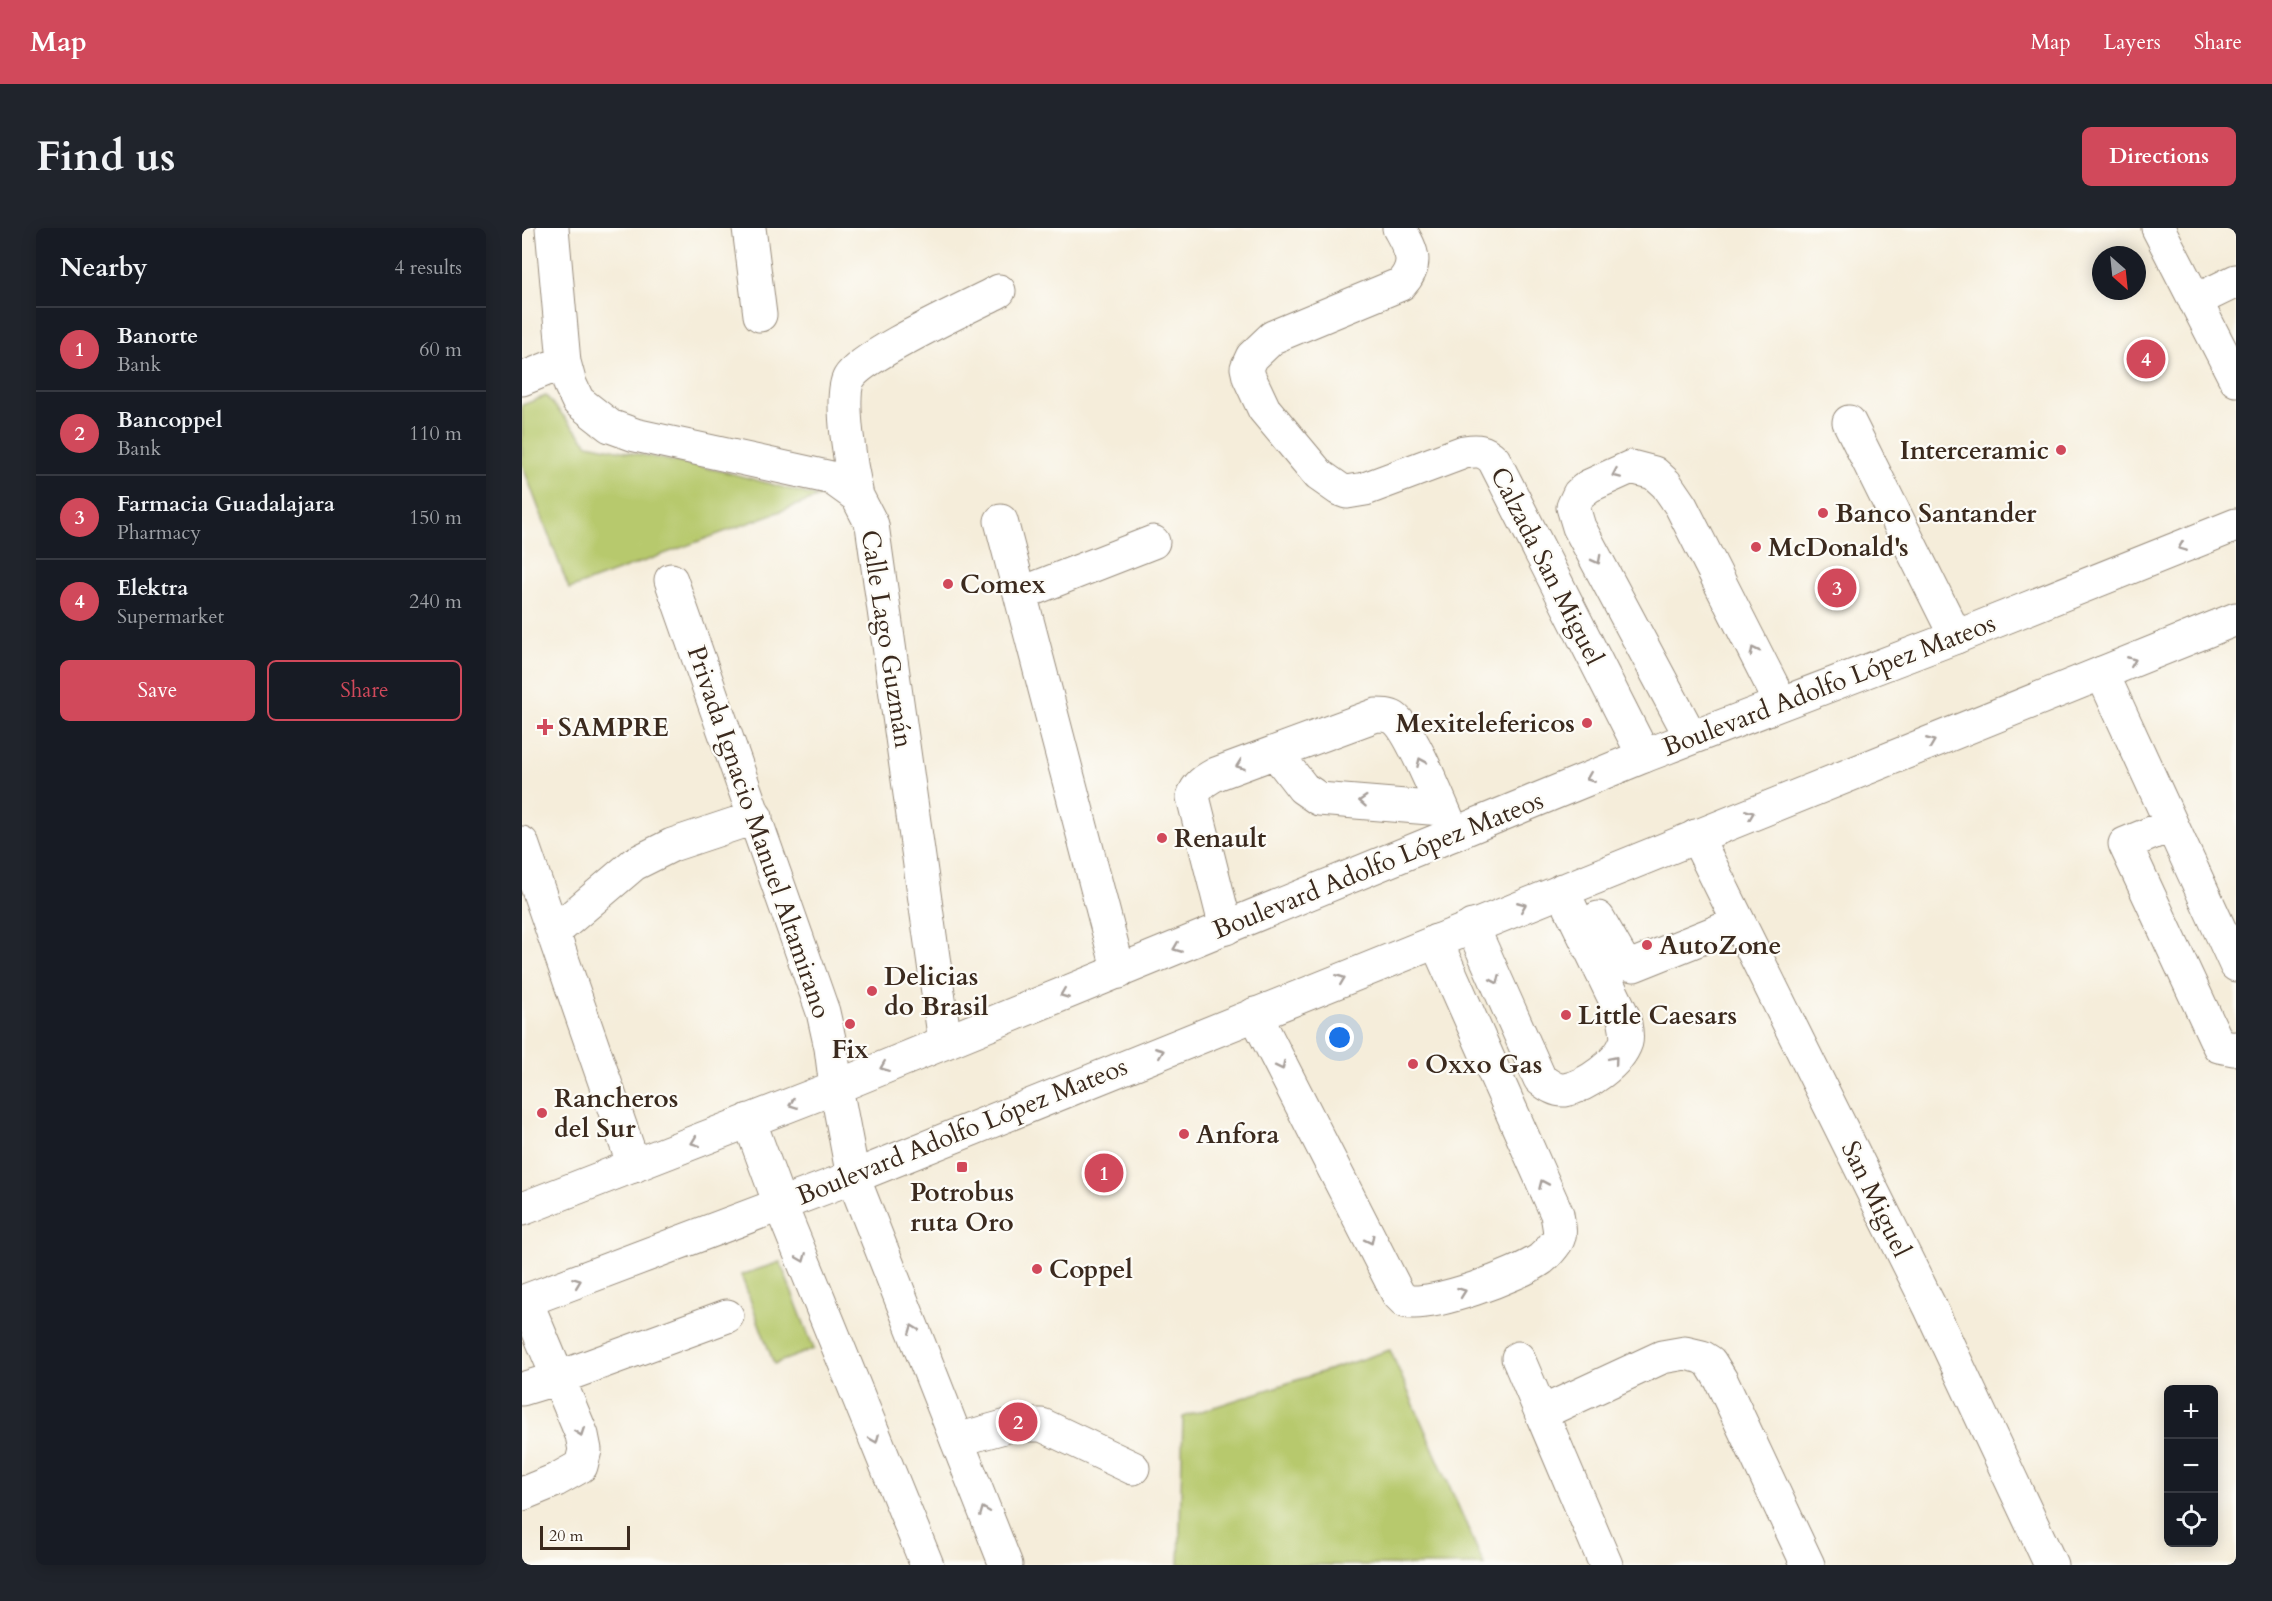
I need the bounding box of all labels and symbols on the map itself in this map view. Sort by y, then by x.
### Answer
north arrow [2092,246,2146,300]
pin: 4 [2126,336,2166,382]
place label: Interceramic [1900,433,2049,468]
marker: Interceramic [2054,443,2068,457]
street label: Calzada San Miguel [1482,461,1612,671]
one-way arrow [1611,467,1622,479]
place label: Banco Santander [1835,496,2037,531]
marker: Banco Santander [1816,506,1830,520]
street label: Calle Lago Guzmán [852,528,922,751]
place label: McDonald's [1768,530,1909,565]
marker: McDonald's [1749,540,1763,554]
one-way arrow [2177,540,2188,552]
one-way arrow [1590,554,1601,565]
pin: 3 [1818,566,1856,610]
place label: Comex [960,567,1046,602]
marker: Comex [941,577,955,591]
street label: Boulevard Adolfo López Mateos [1658,605,2000,765]
street label: Privada Ignacio Manuel Altamirano [679,641,839,1023]
one-way arrow [1750,646,1761,657]
one-way arrow [2125,656,2136,668]
place label: Mexitelefericos [1396,706,1575,741]
place label: SAMPRE [558,710,669,745]
marker: Mexitelefericos [1580,716,1594,730]
marker: SAMPRE [536,718,554,736]
one-way arrow [1925,737,1936,749]
one-way arrow [1416,757,1428,768]
one-way arrow [1235,758,1246,771]
one-way arrow [1586,771,1597,783]
street label: Boulevard Adolfo López Mateos [1208,783,1548,947]
one-way arrow [1358,795,1367,808]
one-way arrow [1744,809,1755,821]
place label: Renault [1174,821,1266,856]
marker: Renault [1155,831,1169,845]
one-way arrow [1515,901,1526,913]
place label: AutoZone [1659,928,1781,963]
marker: AutoZone [1640,938,1654,952]
one-way arrow [1172,941,1183,953]
place label: Delicias do Brasil [884,959,989,1024]
one-way arrow [1488,973,1500,984]
one-way arrow [1335,974,1346,986]
marker: Delicias do Brasil [865,984,879,998]
one-way arrow [1060,987,1071,999]
place label: Little Caesars [1578,998,1737,1033]
marker: Little Caesars [1559,1008,1573,1022]
marker: Fix [843,1017,857,1031]
your location [1325,1023,1354,1052]
place label: Fix [831,1032,869,1067]
one-way arrow [1154,1047,1165,1059]
place label: Oxxo Gas [1425,1047,1542,1082]
street label: Boulevard Adolfo López Mateos [792,1049,1132,1213]
one-way arrow [1606,1056,1617,1067]
marker: Oxxo Gas [1406,1057,1420,1071]
one-way arrow [879,1060,890,1072]
one-way arrow [1274,1060,1286,1071]
place label: Rancheros del Sur [554,1081,678,1146]
one-way arrow [788,1096,798,1109]
marker: Rancheros del Sur [535,1106,549,1120]
place label: Anfora [1196,1117,1280,1152]
marker: Anfora [1177,1127,1191,1141]
one-way arrow [690,1135,701,1147]
street label: San Miguel [1833,1135,1919,1263]
pin: 1 [1084,1150,1124,1196]
marker: Potrobus ruta Oro [955,1160,969,1174]
place label: Potrobus ruta Oro [910,1175,1014,1240]
one-way arrow [1539,1179,1551,1190]
one-way arrow [1363,1233,1374,1244]
one-way arrow [795,1252,807,1263]
place label: Coppel [1049,1252,1133,1287]
marker: Coppel [1030,1262,1044,1276]
one-way arrow [571,1276,581,1289]
one-way arrow [1456,1287,1467,1299]
one-way arrow [908,1324,920,1335]
pin: 2 [998,1400,1038,1444]
one-way arrow [572,1426,585,1437]
one-way arrow [868,1432,880,1443]
one-way arrow [979,1506,991,1517]
scale bar [540,1523,630,1550]

